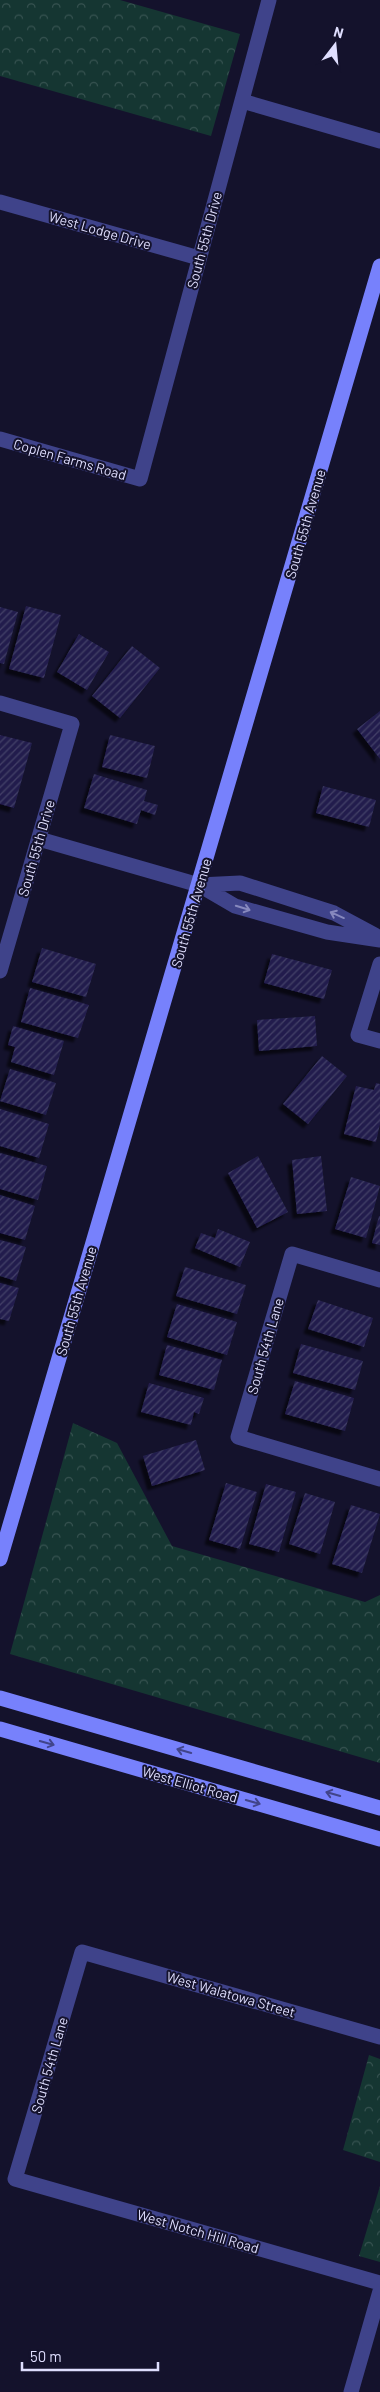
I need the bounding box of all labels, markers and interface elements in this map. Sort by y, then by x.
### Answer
north arrow [310,20,360,70]
text: N [332,23,346,41]
street label: South 55th Drive [183,190,225,290]
street label: West Lodge Drive [47,207,153,253]
street label: Coplen Farms Road [12,435,128,483]
street label: South 55th Avenue [281,467,329,581]
street label: South 55th Drive [14,798,58,898]
street label: South 55th Avenue [167,856,215,970]
one-way arrow [234,903,250,913]
one-way arrow [329,910,344,920]
street label: South 55th Avenue [52,1244,100,1358]
street label: South 54th Lane [243,1296,287,1396]
one-way arrow [38,1738,54,1748]
one-way arrow [176,1746,192,1755]
street label: West Elliot Road [140,1762,240,1806]
one-way arrow [326,1789,342,1798]
one-way arrow [245,1798,261,1808]
street label: West Walatowa Street [165,1967,297,2021]
street label: South 54th Lane [27,2015,71,2115]
street label: West Notch Hill Road [135,2205,261,2257]
scale bar [22,2340,159,2372]
text: 50 m [30,2347,62,2365]

